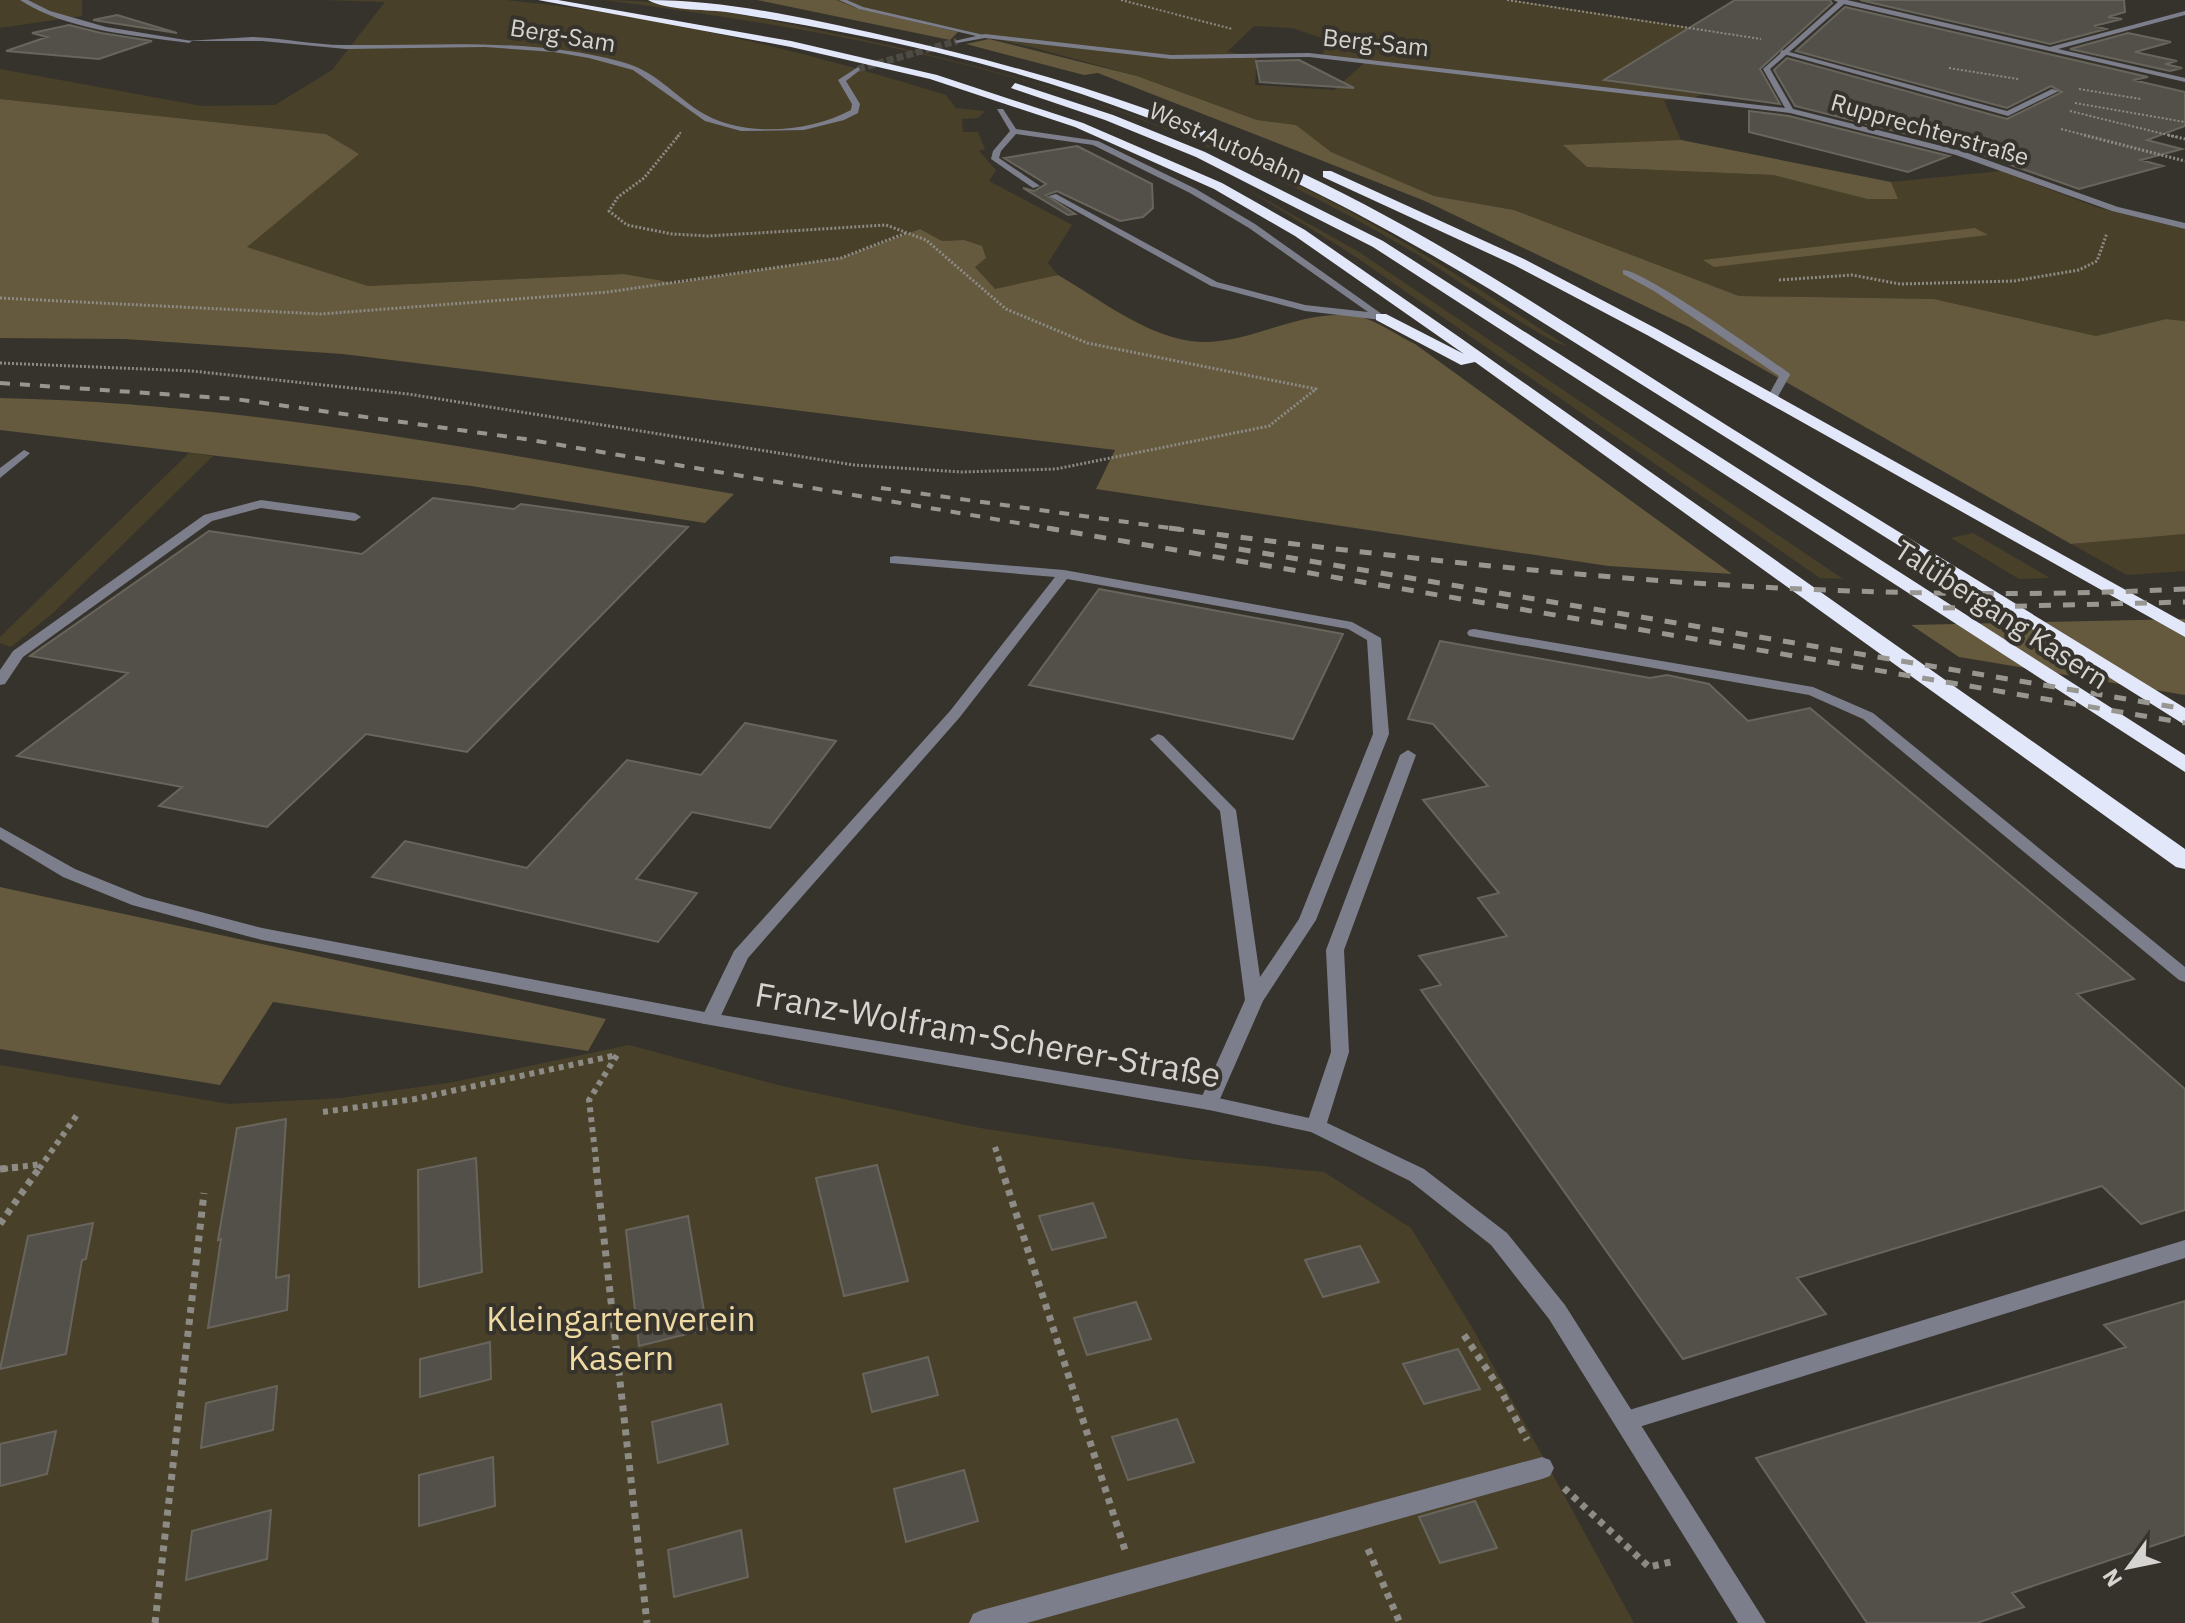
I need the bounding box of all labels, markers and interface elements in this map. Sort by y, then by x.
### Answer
street label: Berg-Sam [508,11,618,59]
street label: Berg-Sam [1321,21,1431,63]
street label: Rupprechterstraße [1827,85,2033,173]
street label: West Autobahn [1144,94,1308,190]
street label: Talübergang Kasern [1888,531,2116,697]
street label: Franz-Wolfram-Scherer-Straße [752,971,1224,1097]
park label: Kleingartenverein Kasern [486,1296,756,1379]
north arrow [2089,1527,2169,1607]
text: N [2095,1564,2128,1593]

